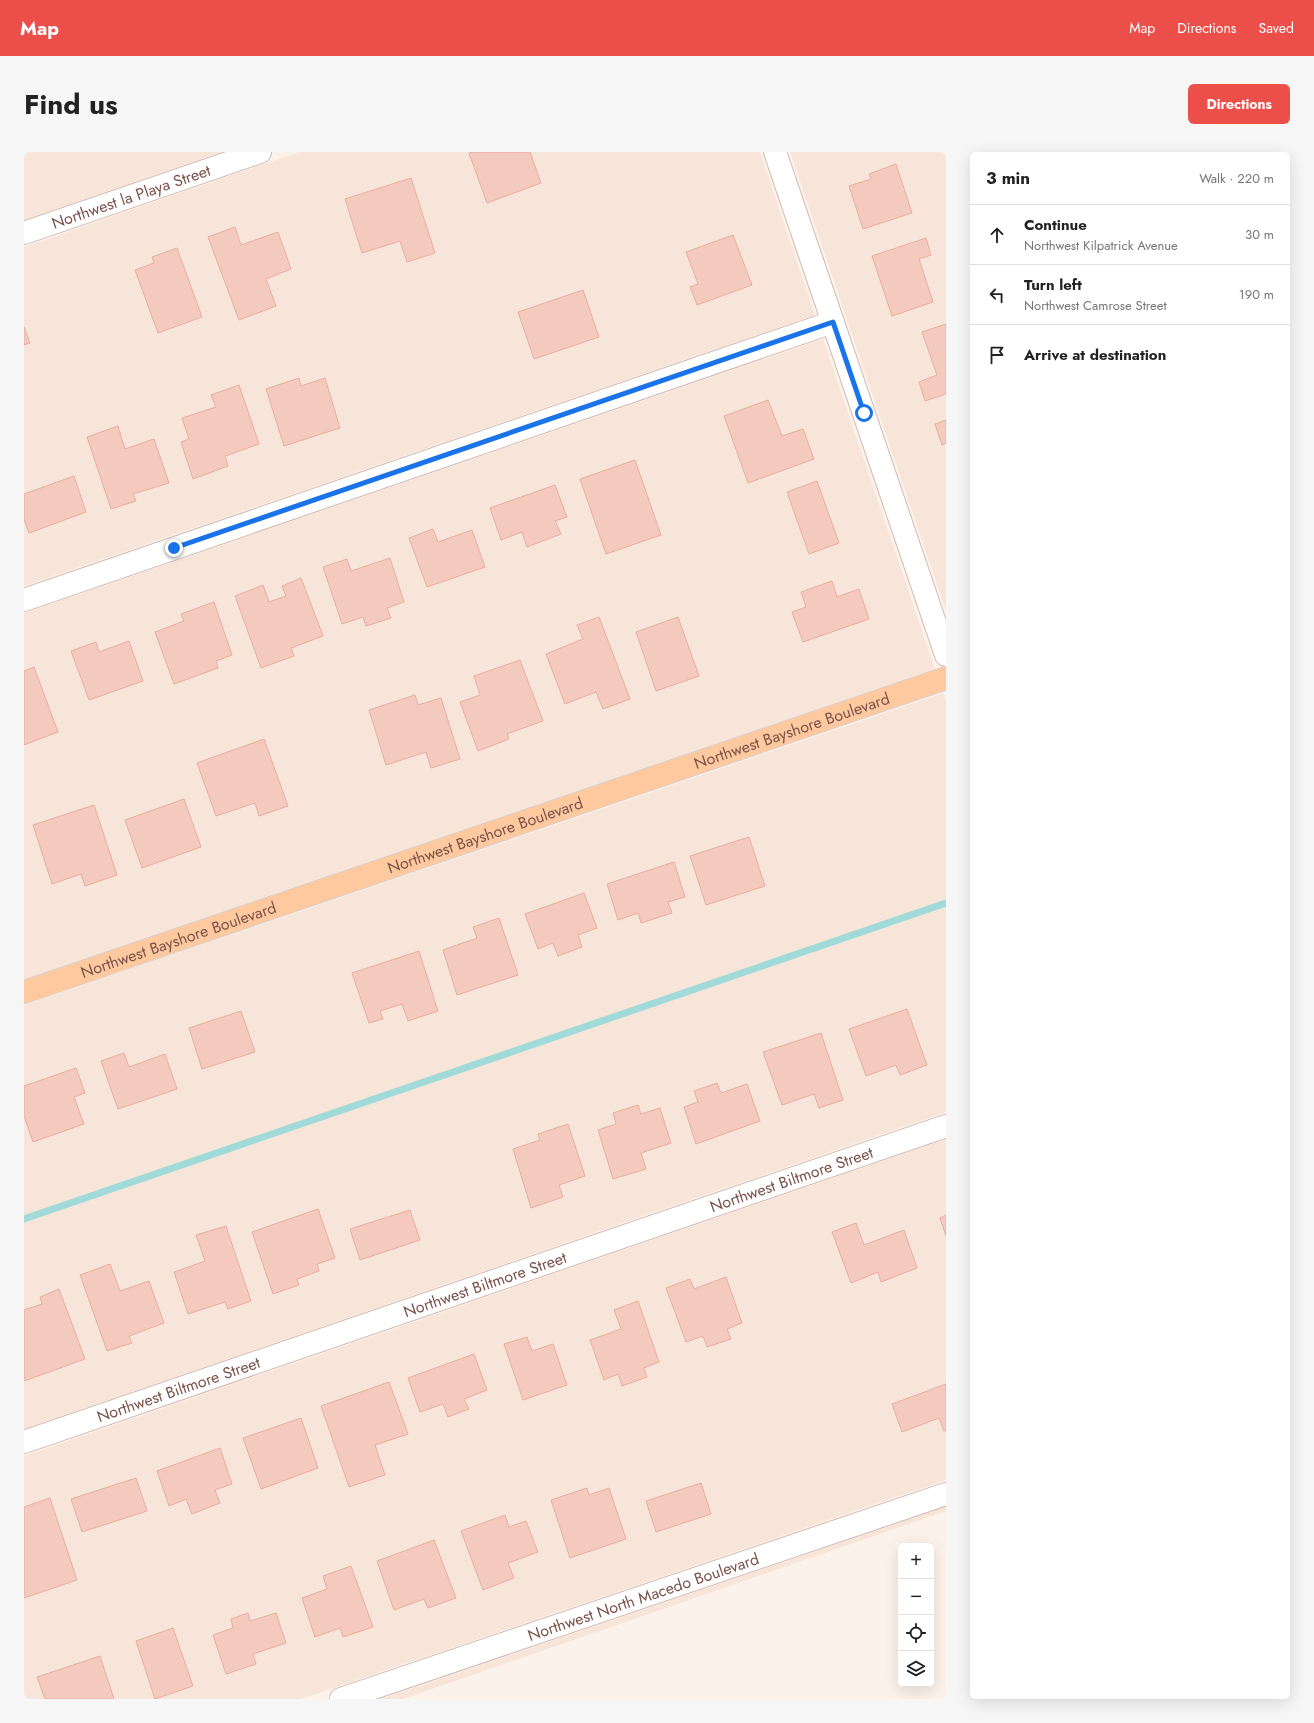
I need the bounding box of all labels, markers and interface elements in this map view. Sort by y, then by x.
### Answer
text: Map [20,15,59,42]
text: Map [1129,18,1155,38]
text: Directions [1177,18,1237,38]
text: Saved [1259,18,1294,38]
text: Find us [24,84,118,125]
button: Directions [1188,84,1290,124]
street label: Northwest la Playa Street [48,159,214,235]
text: 3 min [986,166,1030,190]
text: Walk · 220 m [1199,169,1274,188]
text: Continue [1024,214,1087,236]
icon: ahead [986,224,1008,246]
text: 30 m [1245,225,1274,244]
text: Northwest Kilpatrick Avenue [1024,236,1178,255]
text: Turn left [1024,274,1082,296]
icon: left [986,284,1008,306]
text: 190 m [1239,285,1274,304]
text: Northwest Camrose Street [1024,296,1167,315]
icon: arrive [986,344,1008,366]
text: Arrive at destination [1024,344,1166,366]
route start [855,404,873,422]
route end [165,539,183,557]
street label: Northwest Bayshore Boulevard [691,687,893,775]
street label: Northwest Bayshore Boulevard [384,791,586,879]
street label: Northwest Bayshore Boulevard [77,896,279,984]
street label: Northwest Biltmore Street [707,1141,876,1218]
street label: Northwest Biltmore Street [400,1246,570,1323]
street label: Northwest Biltmore Street [94,1351,263,1428]
map controls [898,1543,934,1687]
button: + [898,1543,934,1579]
street label: Northwest North Macedo Boulevard [525,1547,762,1647]
button: − [898,1579,934,1615]
button: locate [898,1615,934,1651]
button: layers [898,1651,934,1687]

